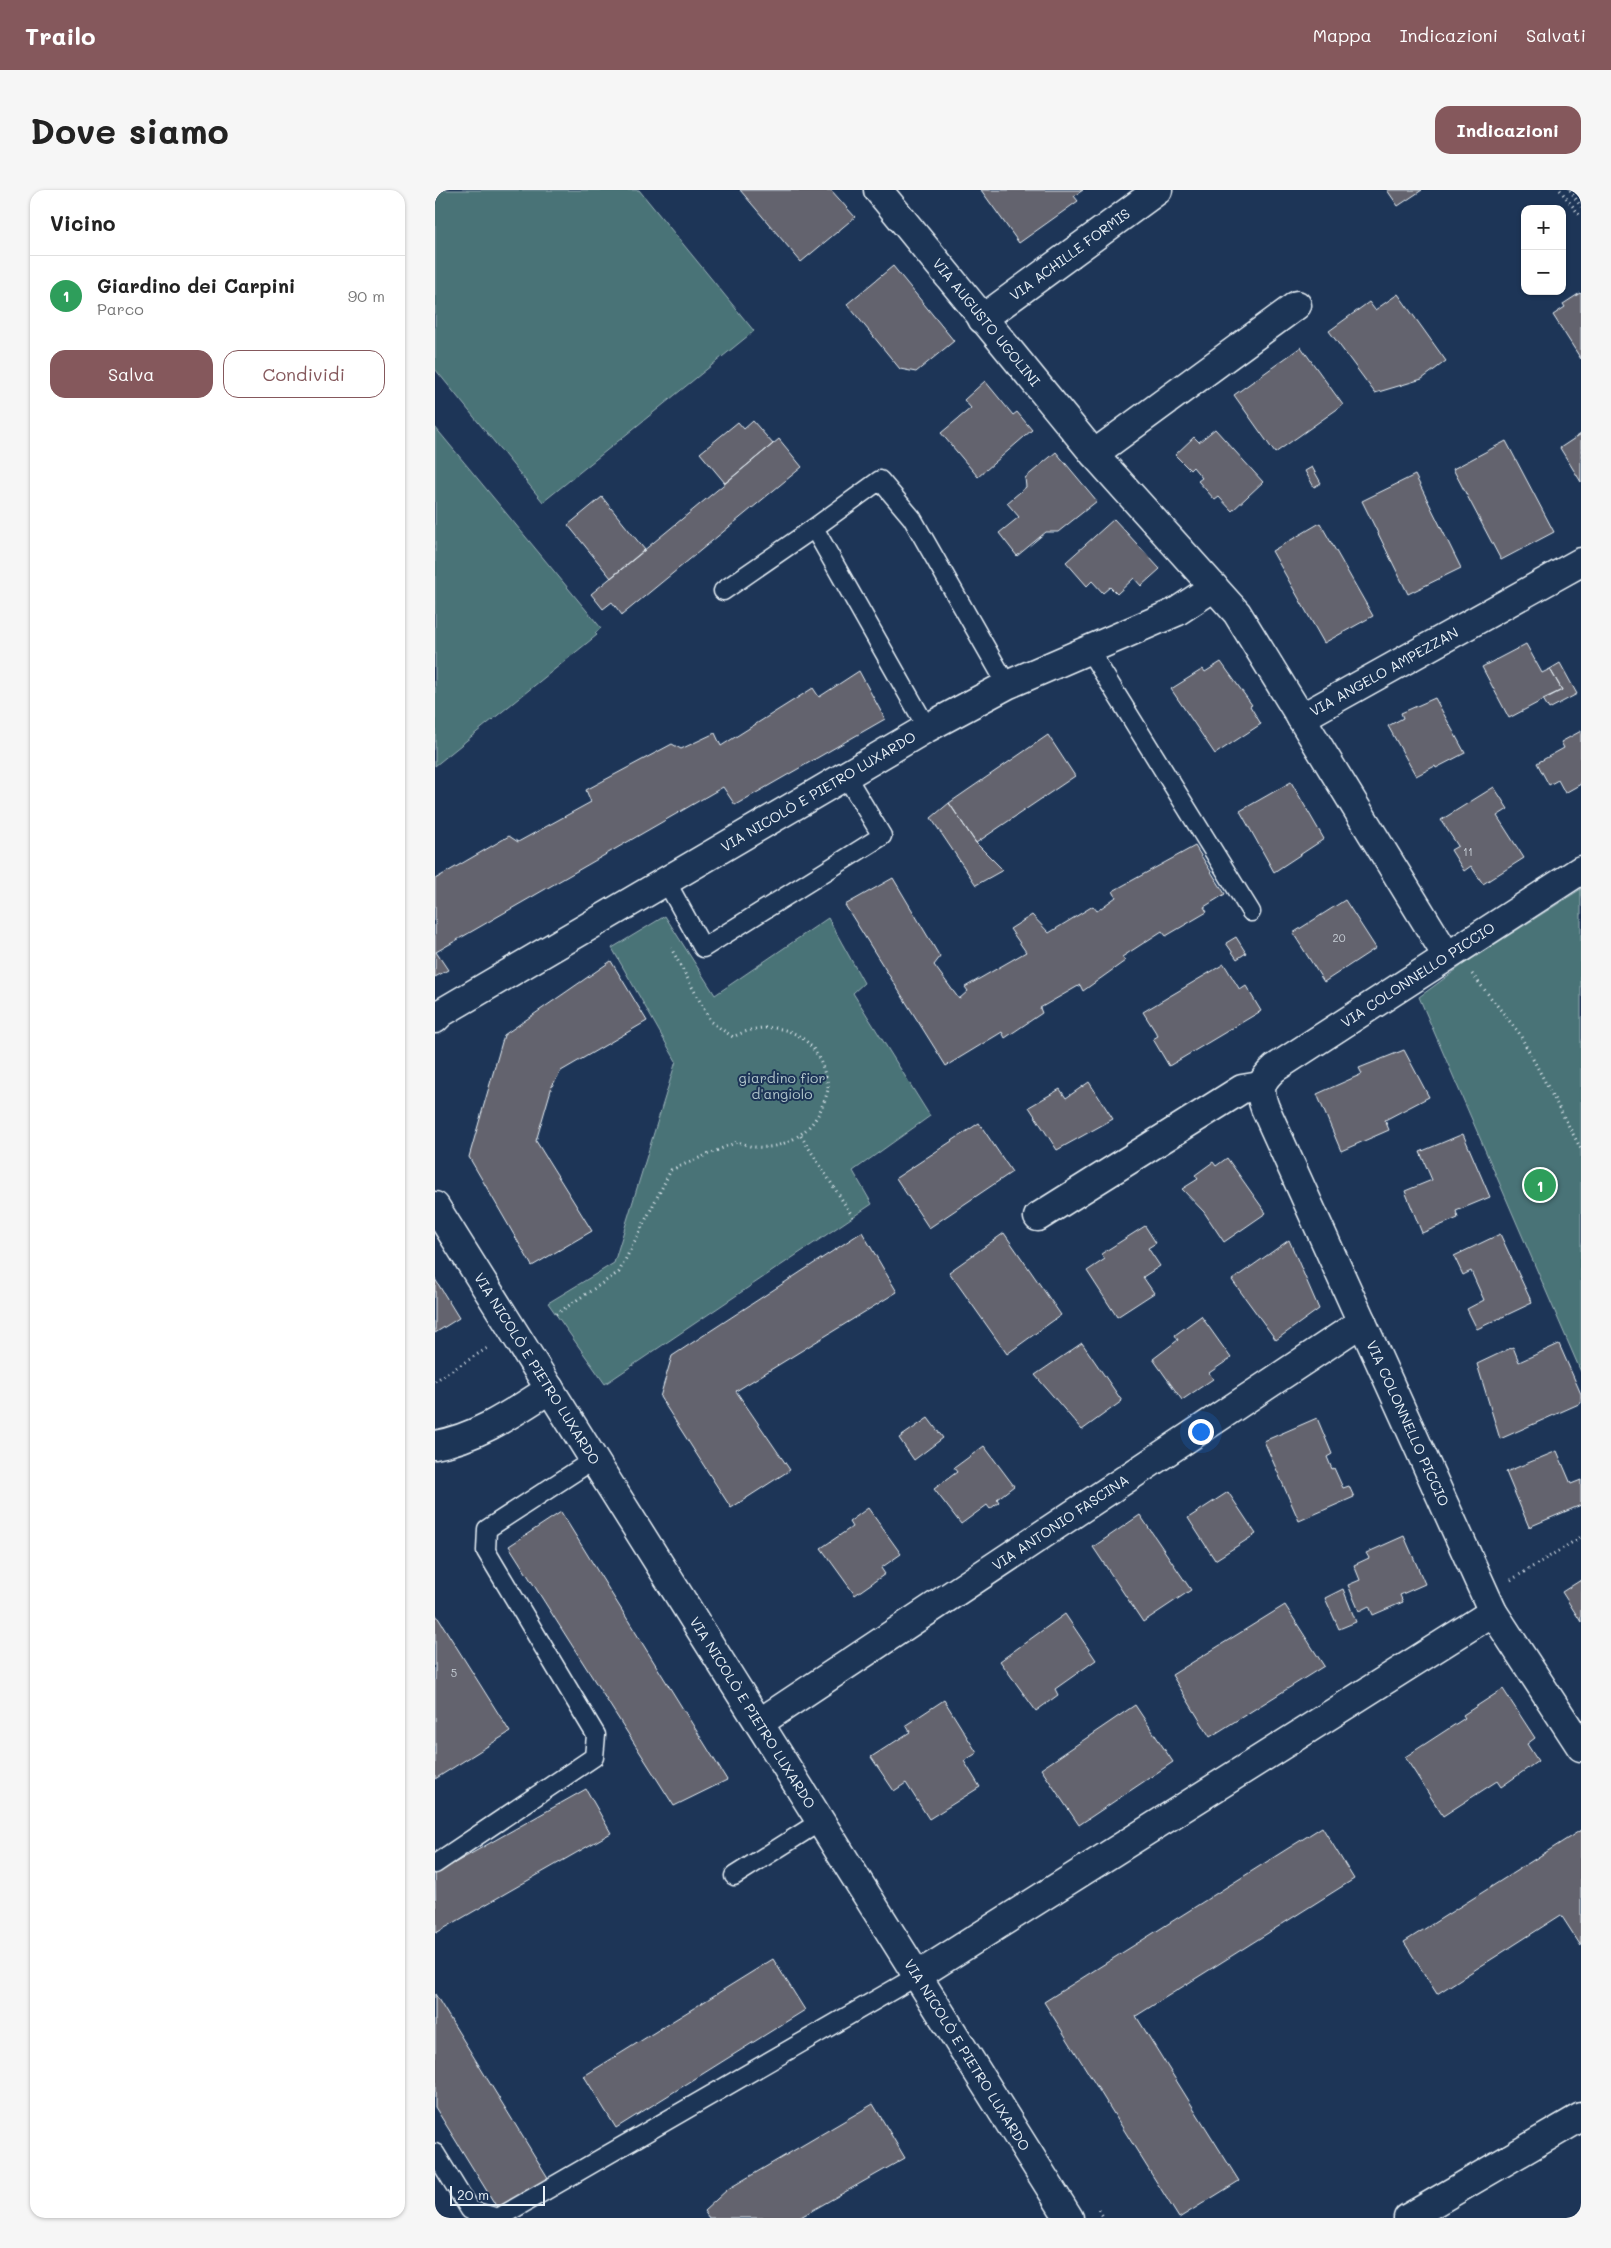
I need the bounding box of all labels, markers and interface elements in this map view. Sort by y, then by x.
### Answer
text: Trailo [25,20,96,51]
text: Mappa [1313,23,1372,47]
text: Indicazioni [1400,23,1498,47]
text: Salvati [1526,23,1586,47]
button: Indicazioni [1435,106,1581,154]
text: Dove siamo [30,107,229,153]
street label: VIA ACHILLE FORMIS [1006,204,1134,305]
map controls [1521,205,1566,295]
button: + [1521,205,1566,250]
text: Vicino [50,209,115,236]
button: − [1521,250,1566,295]
street label: VIA AUGUSTO UGOLINI [929,254,1045,390]
text: Giardino dei Carpini [97,273,295,298]
text: 1 [62,285,70,306]
text: 90 m [348,285,385,306]
text: Parco [97,298,144,319]
button: Salva [50,350,213,398]
button: Condividi [223,350,385,398]
street label: VIA ANGELO AMPEZZAN [1306,622,1461,720]
street label: VIA NICOLÒ E PIETRO LUXARDO [717,727,919,856]
house number: 11 [1463,844,1473,859]
street label: VIA COLONNELLO PICCIO [1337,918,1498,1031]
house number: 20 [1333,930,1346,945]
park label: giardino fior d'angiolo [739,1068,825,1103]
pin: 1 [1524,1166,1556,1204]
street label: VIA NICOLÒ E PIETRO LUXARDO [470,1269,605,1468]
street label: VIA COLONNELLO PICCIO [1362,1337,1454,1509]
your location [1188,1419,1214,1445]
street label: VIA ANTONIO FASCINA [988,1470,1132,1574]
street label: VIA NICOLÒ E PIETRO LUXARDO [686,1613,820,1812]
house number: 5 [451,1665,457,1680]
street label: VIA NICOLÒ E PIETRO LUXARDO [900,1955,1035,2154]
scale bar [450,2183,545,2206]
text: 20 m [457,2185,489,2204]

